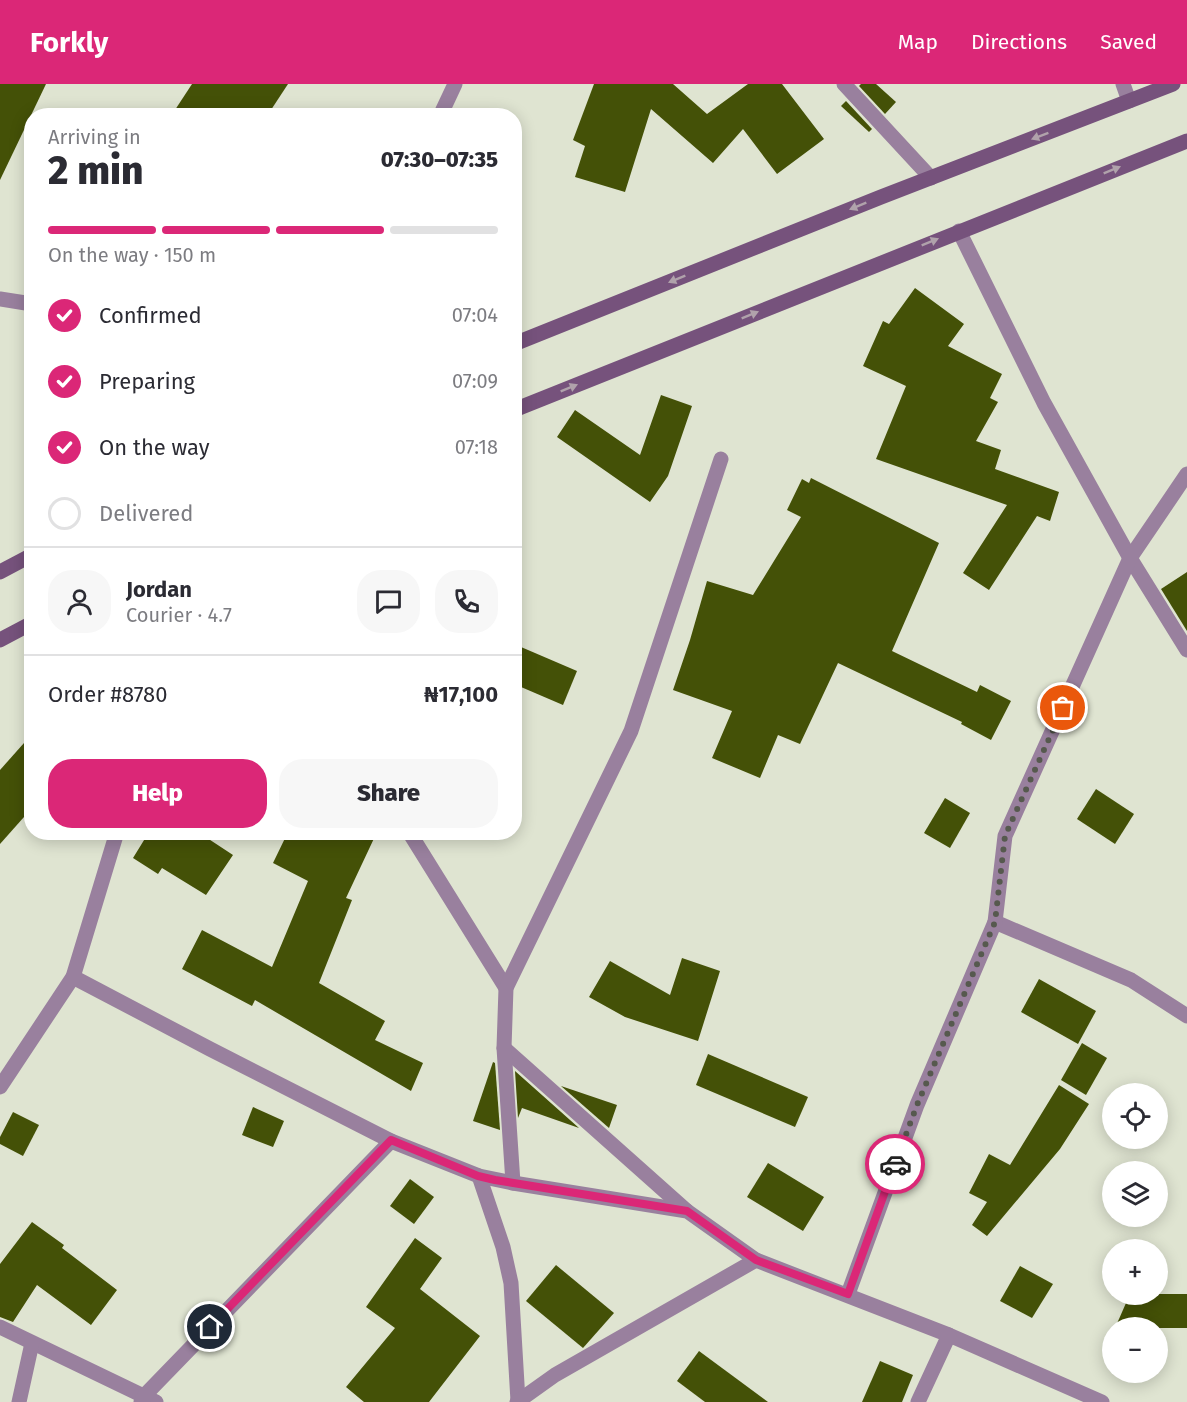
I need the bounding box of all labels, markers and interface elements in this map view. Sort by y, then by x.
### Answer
text: Forkly [30,26,108,59]
text: Map [898,29,938,55]
text: Directions [971,29,1067,55]
text: Saved [1100,29,1157,55]
text: Arriving in [48,125,141,149]
one-way arrow [1031,131,1049,141]
text: 07:30–07:35 [381,146,498,173]
text: 2 min [48,148,144,194]
one-way arrow [1103,165,1121,175]
one-way arrow [849,202,867,211]
one-way arrow [922,237,940,247]
text: On the way · 150 m [48,243,216,267]
one-way arrow [668,274,686,284]
icon: check [48,299,81,332]
text: Confirmed [99,302,202,329]
text: 07:04 [452,303,498,327]
one-way arrow [741,310,759,320]
icon: check [48,365,81,398]
text: Preparing [99,368,195,395]
text: 07:09 [452,369,498,393]
one-way arrow [560,383,578,393]
icon: check [48,431,81,464]
text: On the way [99,434,210,461]
text: 07:18 [455,435,498,459]
text: Delivered [99,500,194,527]
button: person [48,570,111,633]
button: chat [357,570,420,633]
button: phone [435,570,498,633]
text: Jordan [126,576,192,603]
text: Courier · 4.7 [126,603,232,627]
text: Order #8780 [48,681,167,708]
text: ₦17,100 [424,681,498,708]
pin [1037,682,1088,733]
icon: bag [1046,691,1079,724]
button: Help [48,759,267,828]
button: Share [279,759,498,828]
map controls [1102,1083,1168,1383]
button: locate [1102,1083,1168,1149]
courier [865,1134,925,1194]
icon: car [879,1148,912,1181]
button: layers [1102,1161,1168,1227]
button: + [1102,1239,1168,1305]
pin [184,1301,235,1352]
icon: home [193,1310,226,1343]
button: − [1102,1317,1168,1383]

